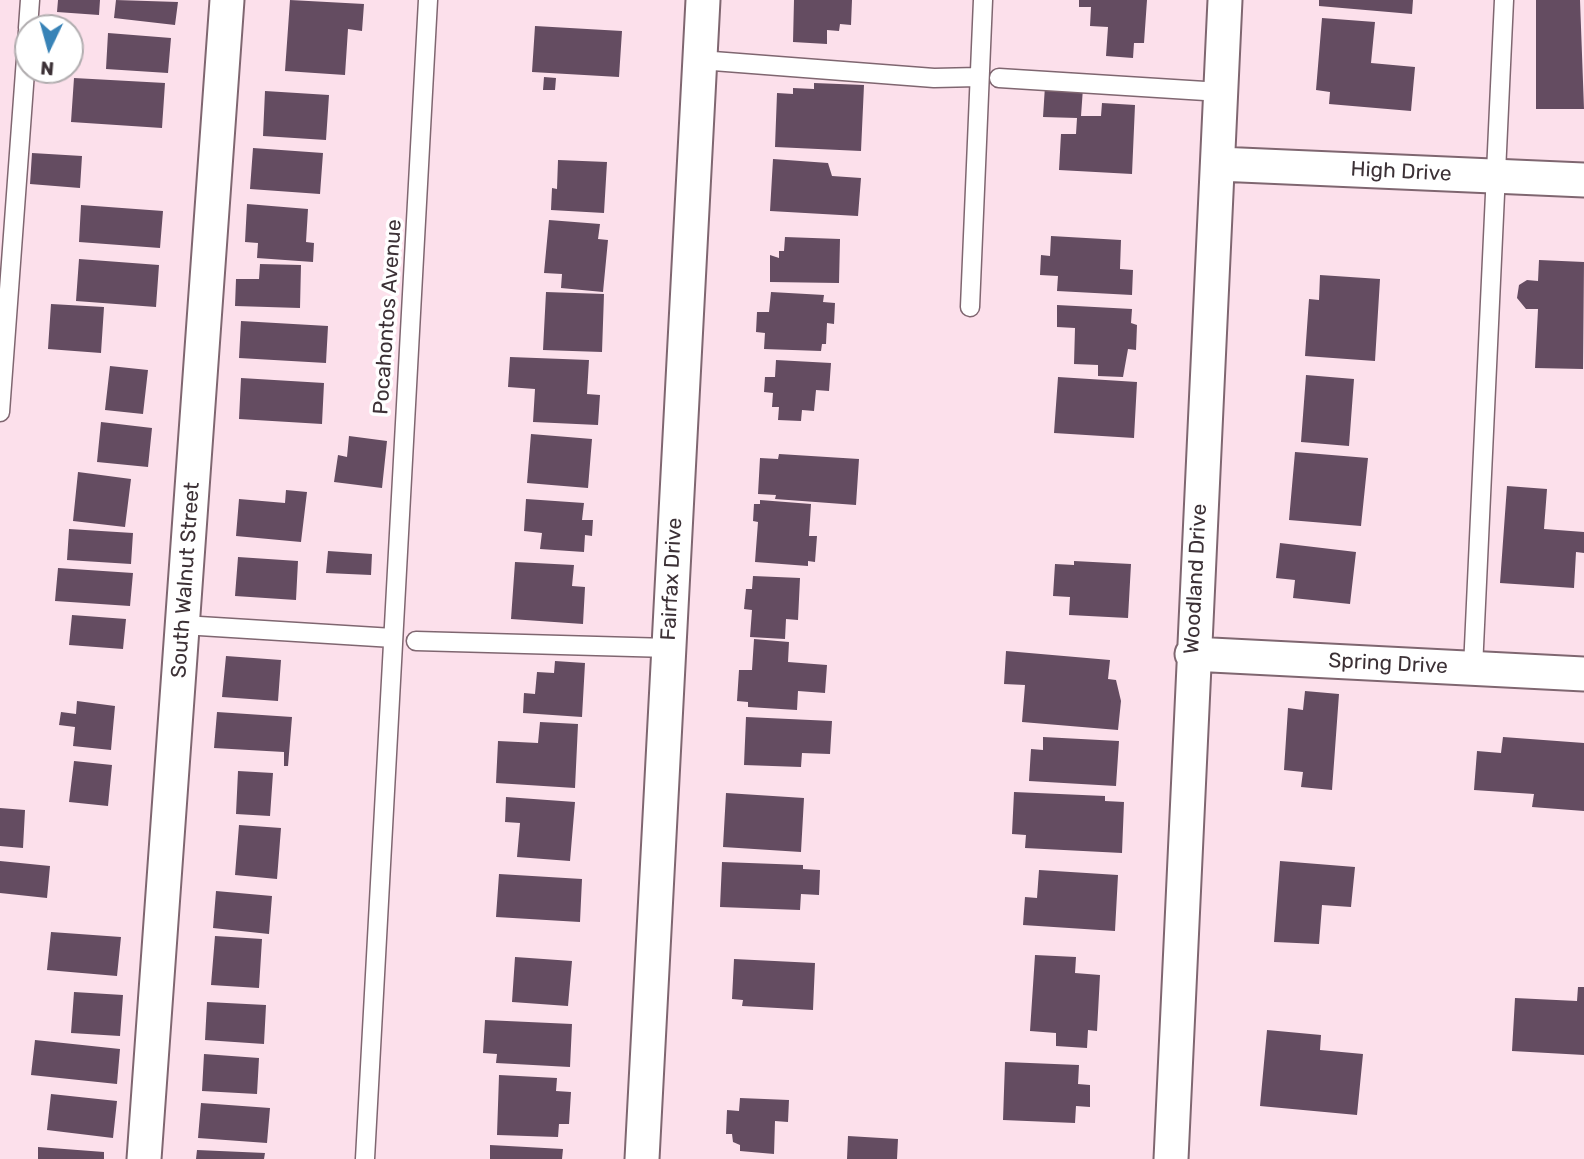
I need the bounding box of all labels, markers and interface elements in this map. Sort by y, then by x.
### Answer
north arrow [14,14,84,84]
text: N [39,56,55,80]
street label: High Drive [1350,157,1452,187]
street label: Pocahontos Avenue [369,219,407,415]
street label: South Walnut Street [167,481,205,679]
street label: Woodland Drive [1179,503,1213,655]
street label: Fairfax Drive [656,517,688,641]
street label: Spring Drive [1328,648,1448,680]

